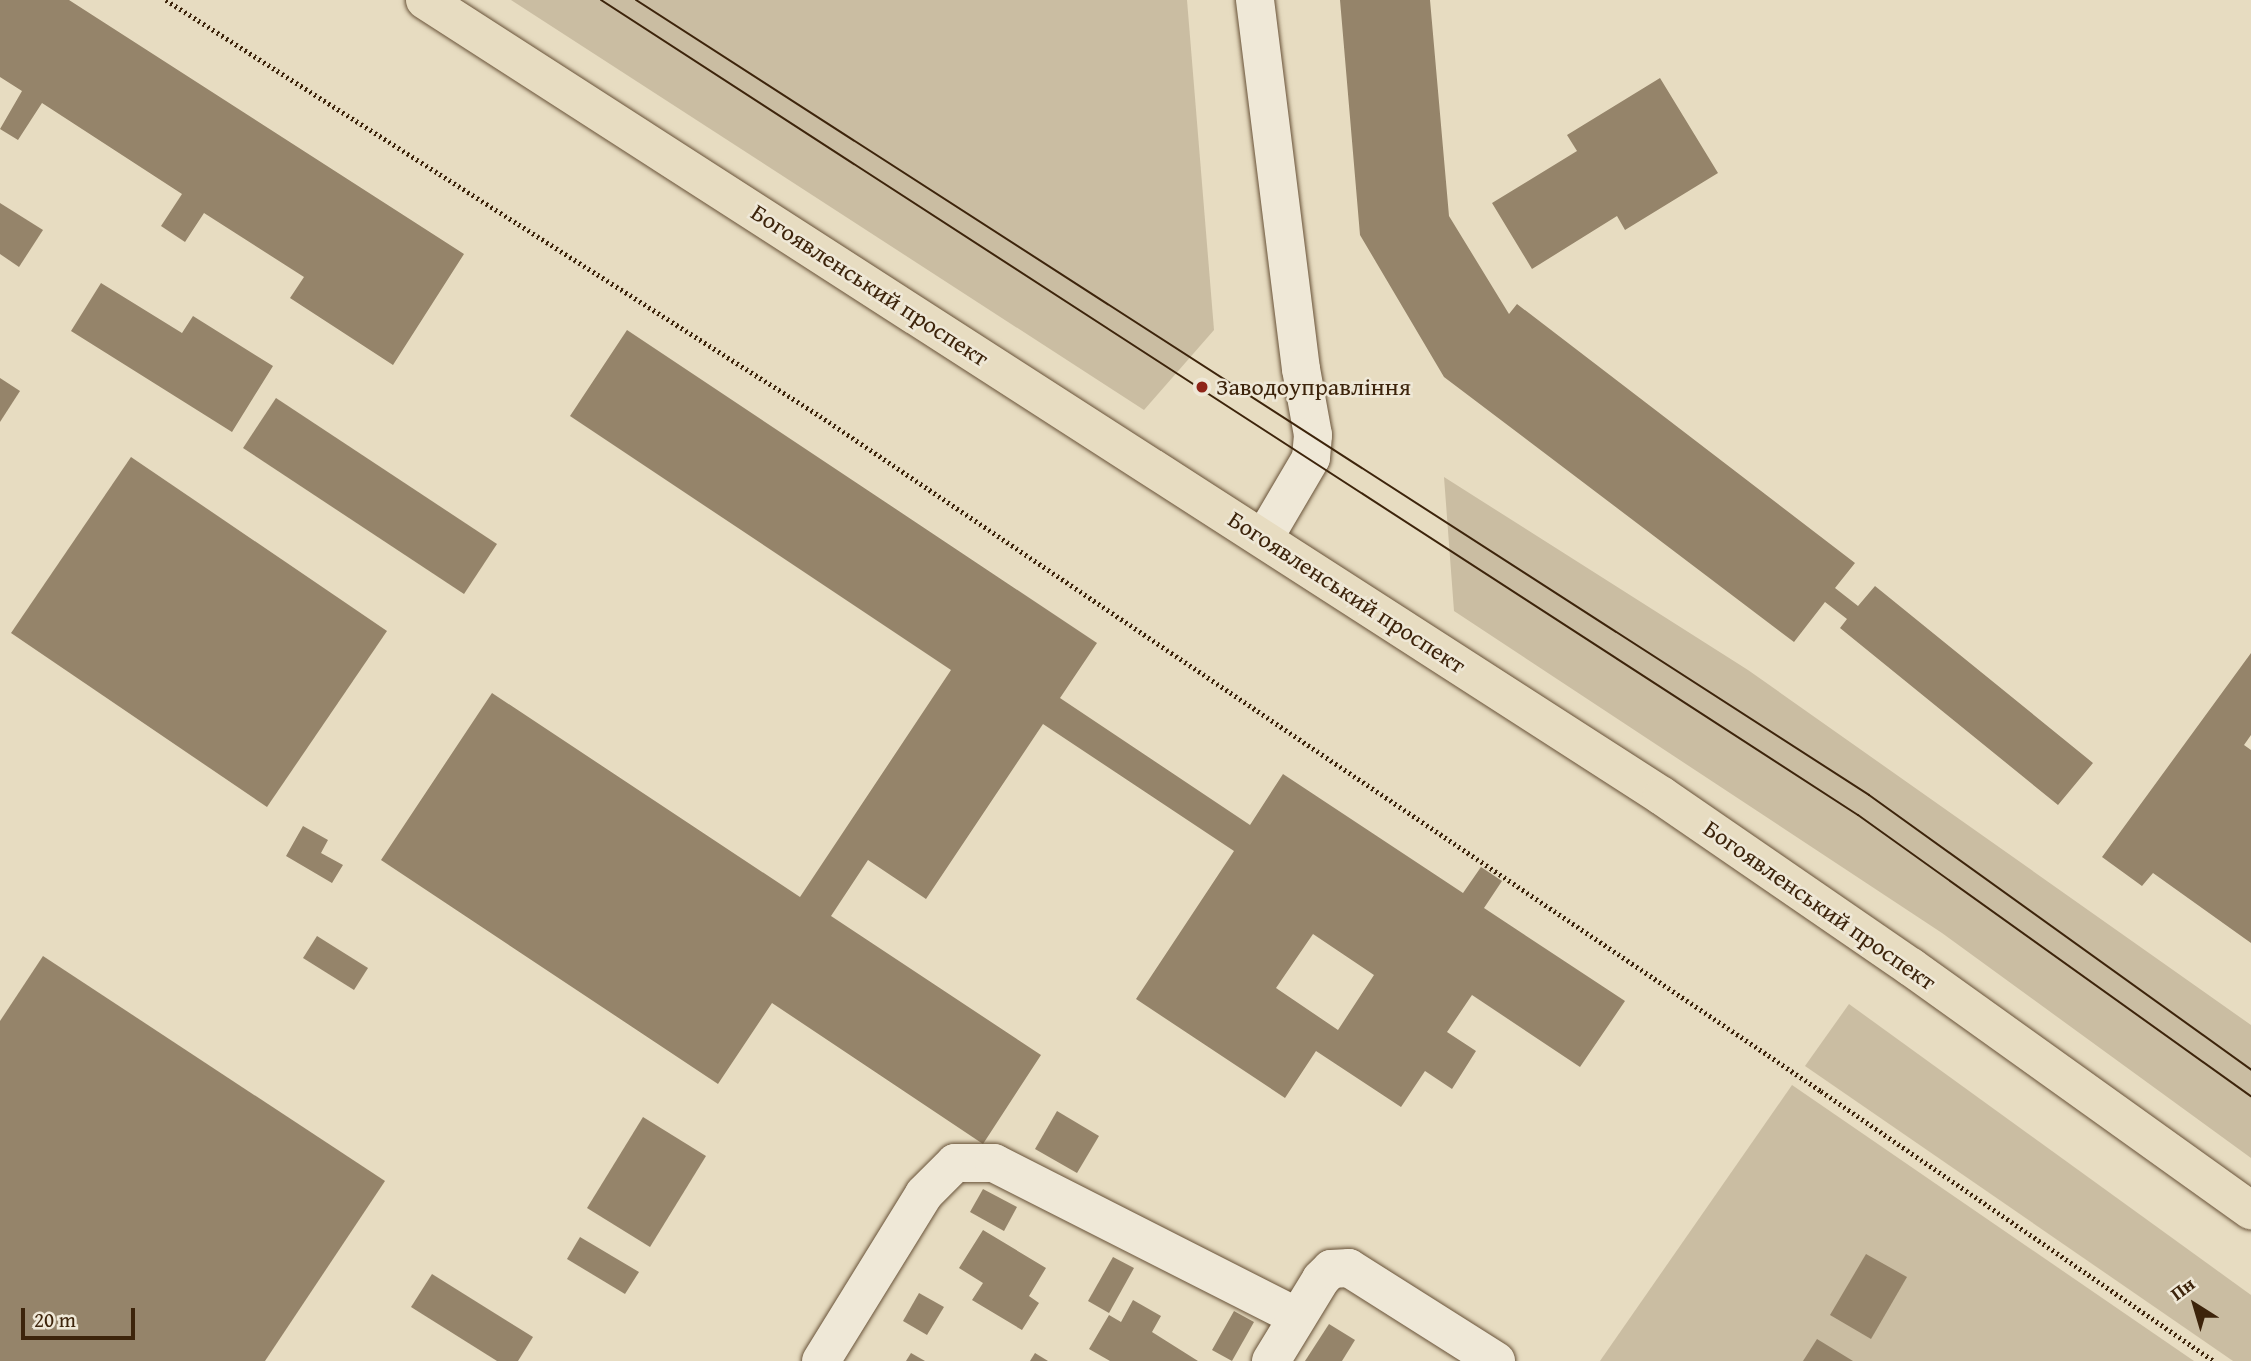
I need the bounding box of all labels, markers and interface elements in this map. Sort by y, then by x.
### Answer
street label: Богоявленський проспект [746,197,994,373]
place label: Заводоуправління [1216,373,1411,401]
marker: Заводоуправління [1194,379,1210,395]
street label: Богоявленський проспект [1223,504,1471,680]
street label: Богоявленський проспект [1698,814,1942,996]
north arrow [2160,1270,2230,1340]
text: Пн [2164,1270,2201,1307]
scale bar [24,1294,138,1338]
text: 20 m [34,1304,76,1335]

